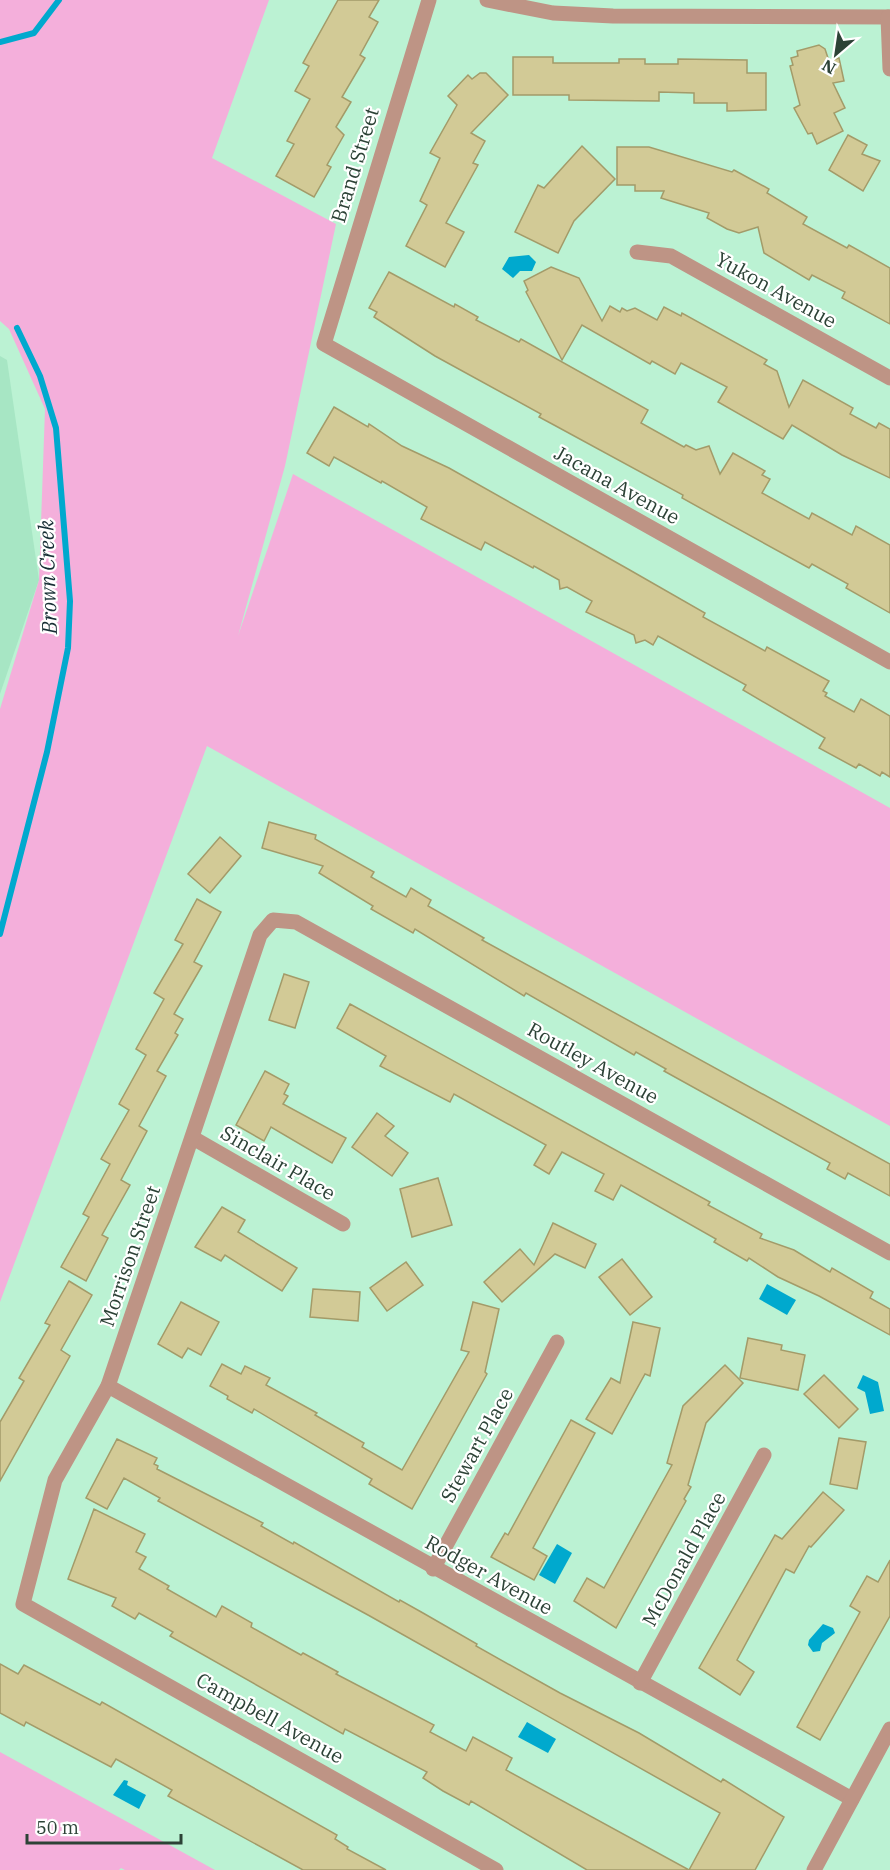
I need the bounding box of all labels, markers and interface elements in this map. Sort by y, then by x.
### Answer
north arrow [806,24,866,84]
text: N [818,55,839,79]
street label: Brand Street [324,104,385,226]
street label: Yukon Avenue [711,245,842,334]
street label: Jacana Avenue [550,439,685,530]
water label: Brown Creek [31,519,63,636]
street label: Routley Avenue [523,1015,664,1110]
street label: Sinclair Place [216,1119,340,1206]
street label: Morrison Street [93,1182,166,1330]
street label: Stewart Place [434,1383,519,1507]
street label: McDonald Place [635,1487,732,1631]
street label: Rodger Avenue [421,1528,558,1621]
street label: Campbell Avenue [192,1666,349,1769]
scale bar [27,1807,182,1845]
text: 50 m [36,1816,79,1839]

